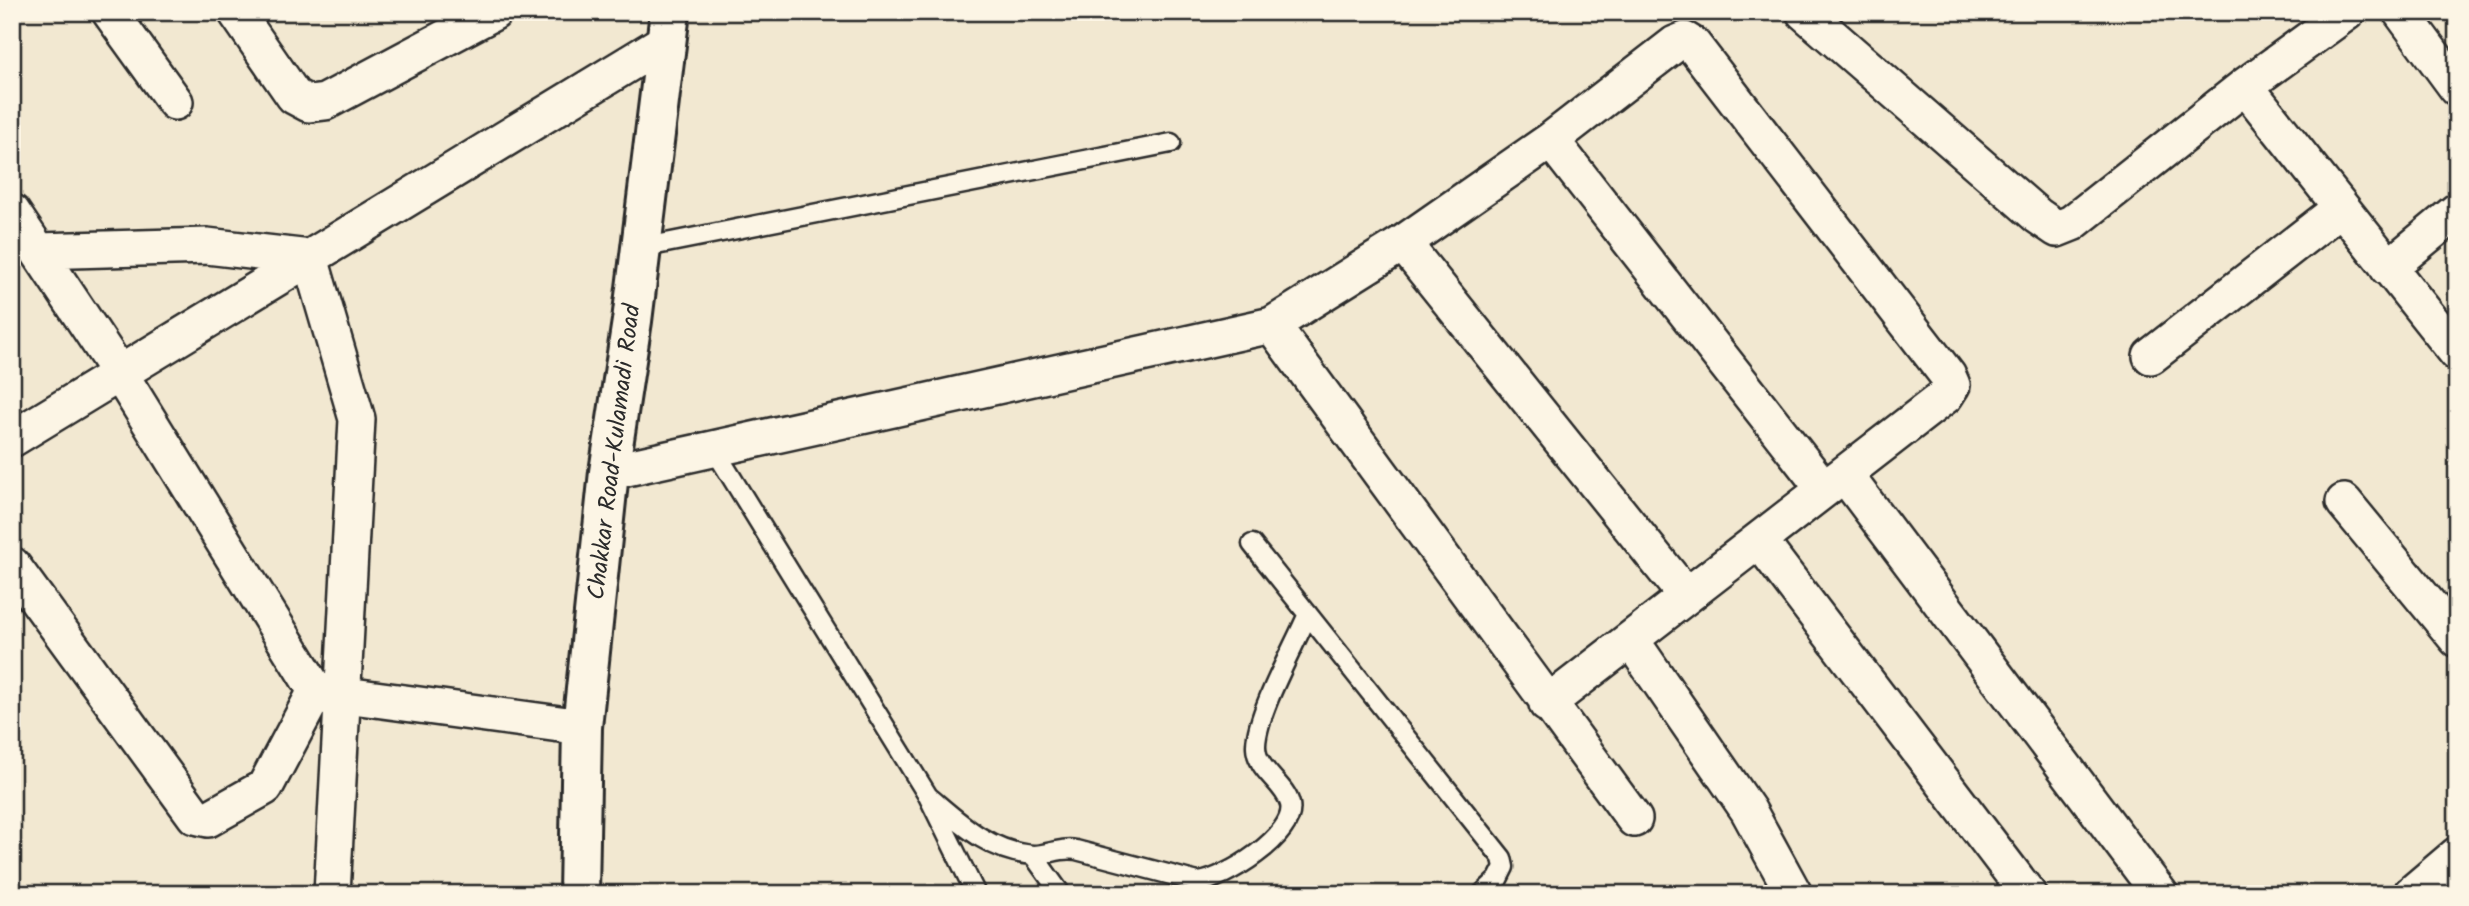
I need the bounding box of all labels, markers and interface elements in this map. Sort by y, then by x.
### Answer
street label: Chakkar Road-Kulamadi Road [578,301,653,602]

